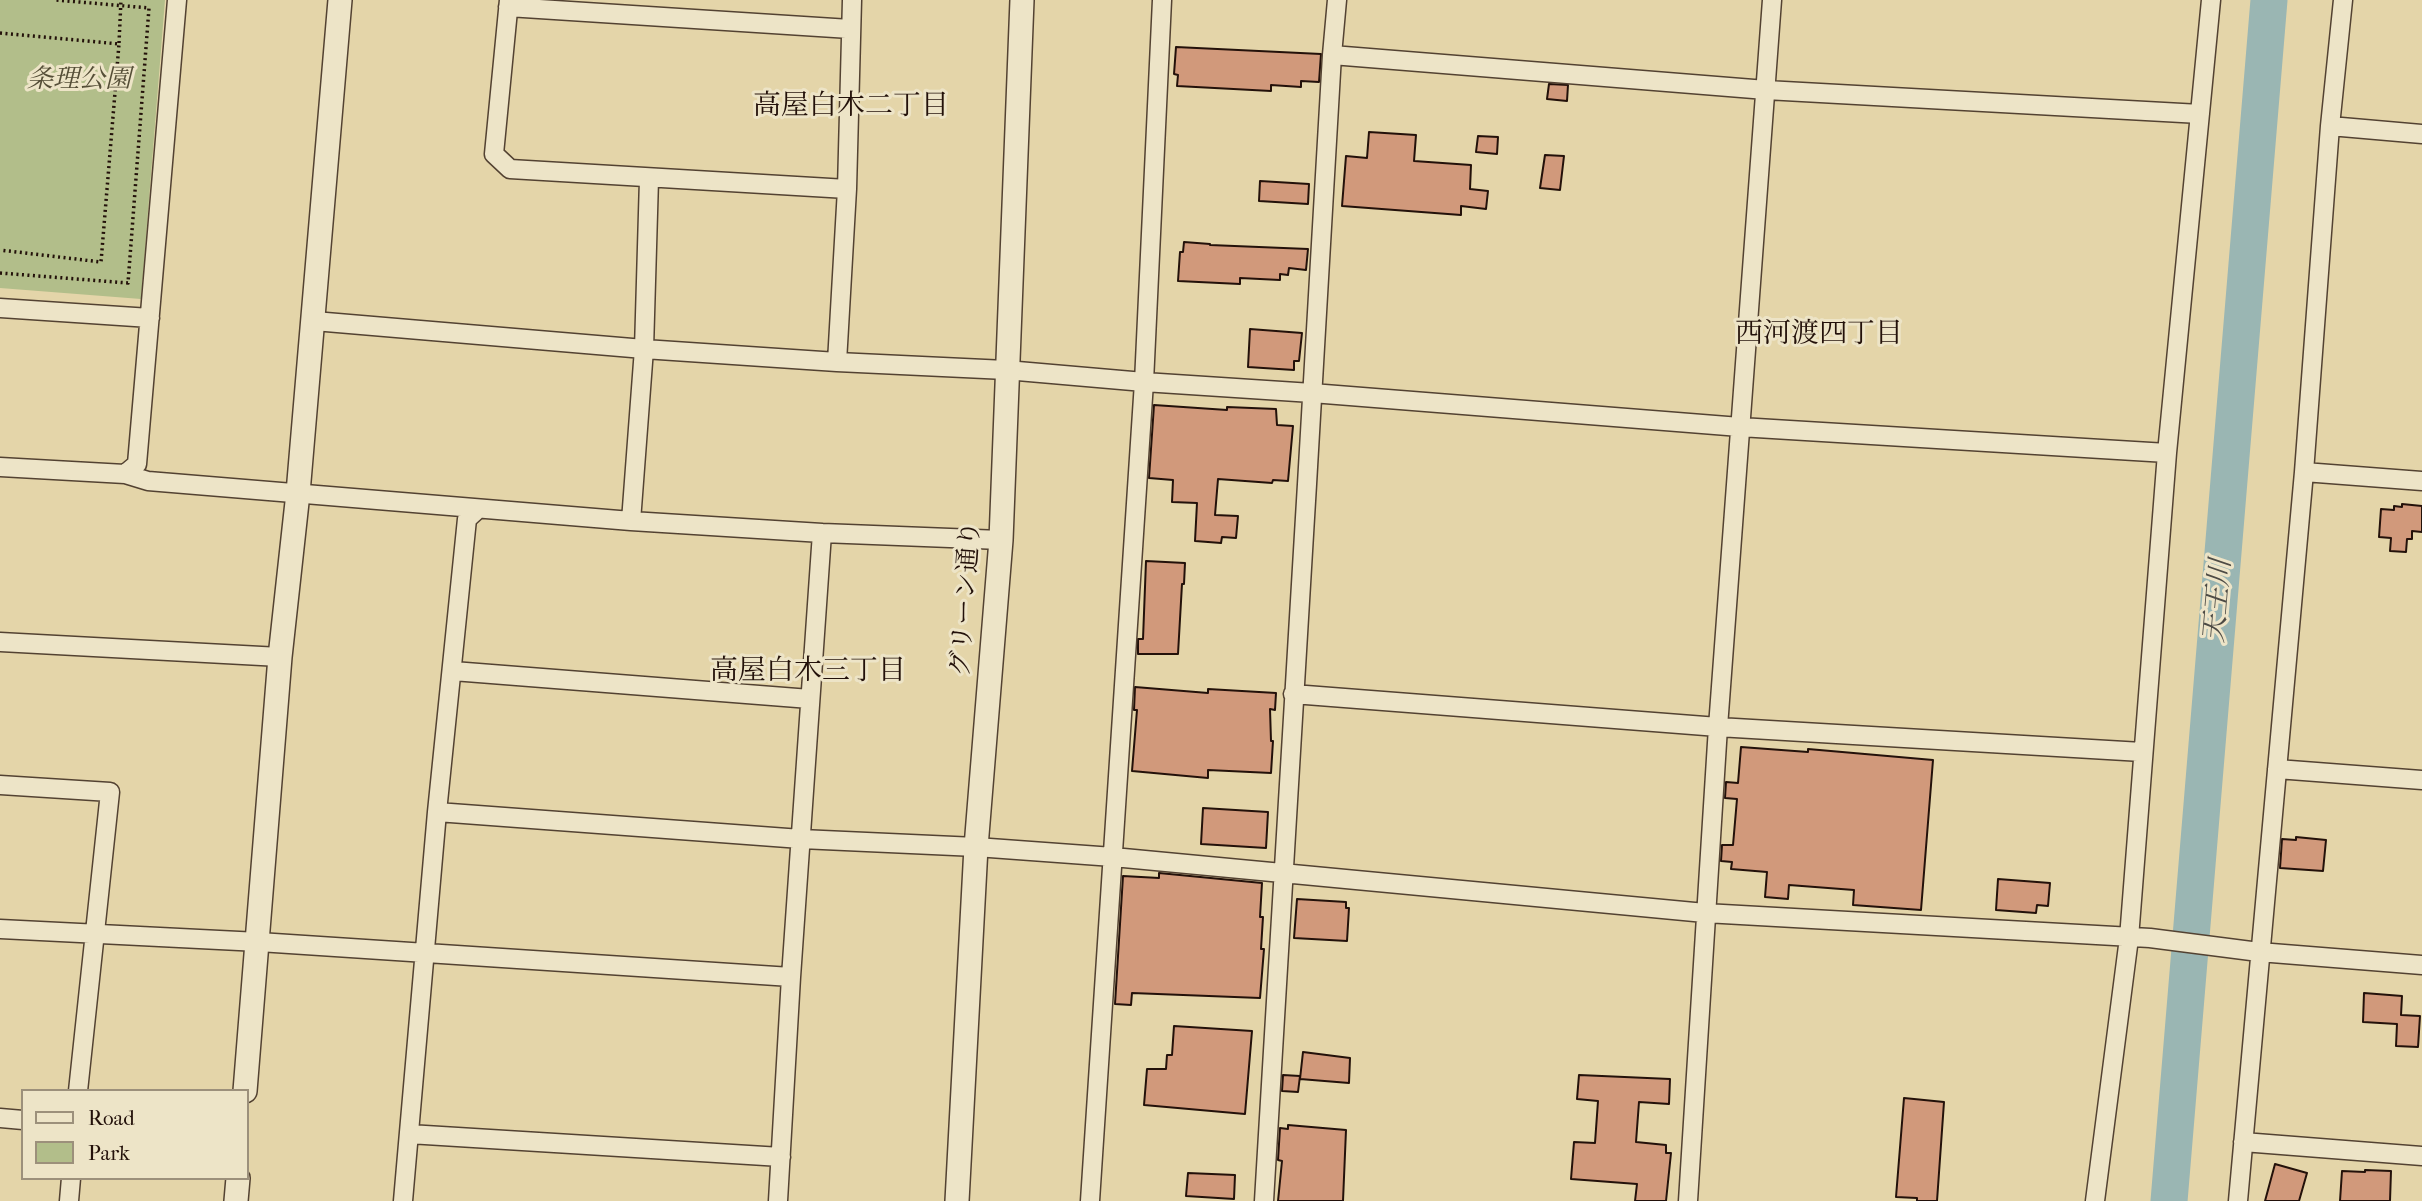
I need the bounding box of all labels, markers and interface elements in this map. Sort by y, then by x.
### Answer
park label: 条理公園 [27,65,131,97]
district label: 高屋白木二丁目 [753,90,949,124]
district label: 西河渡四丁目 [1735,318,1903,352]
street label: グリーン通り [946,520,988,678]
water label: 天王川 [2199,558,2239,644]
district label: 高屋白木三丁目 [710,655,906,689]
legend [21,1089,248,1180]
text: Road [88,1106,135,1130]
text: Park [88,1141,130,1165]

